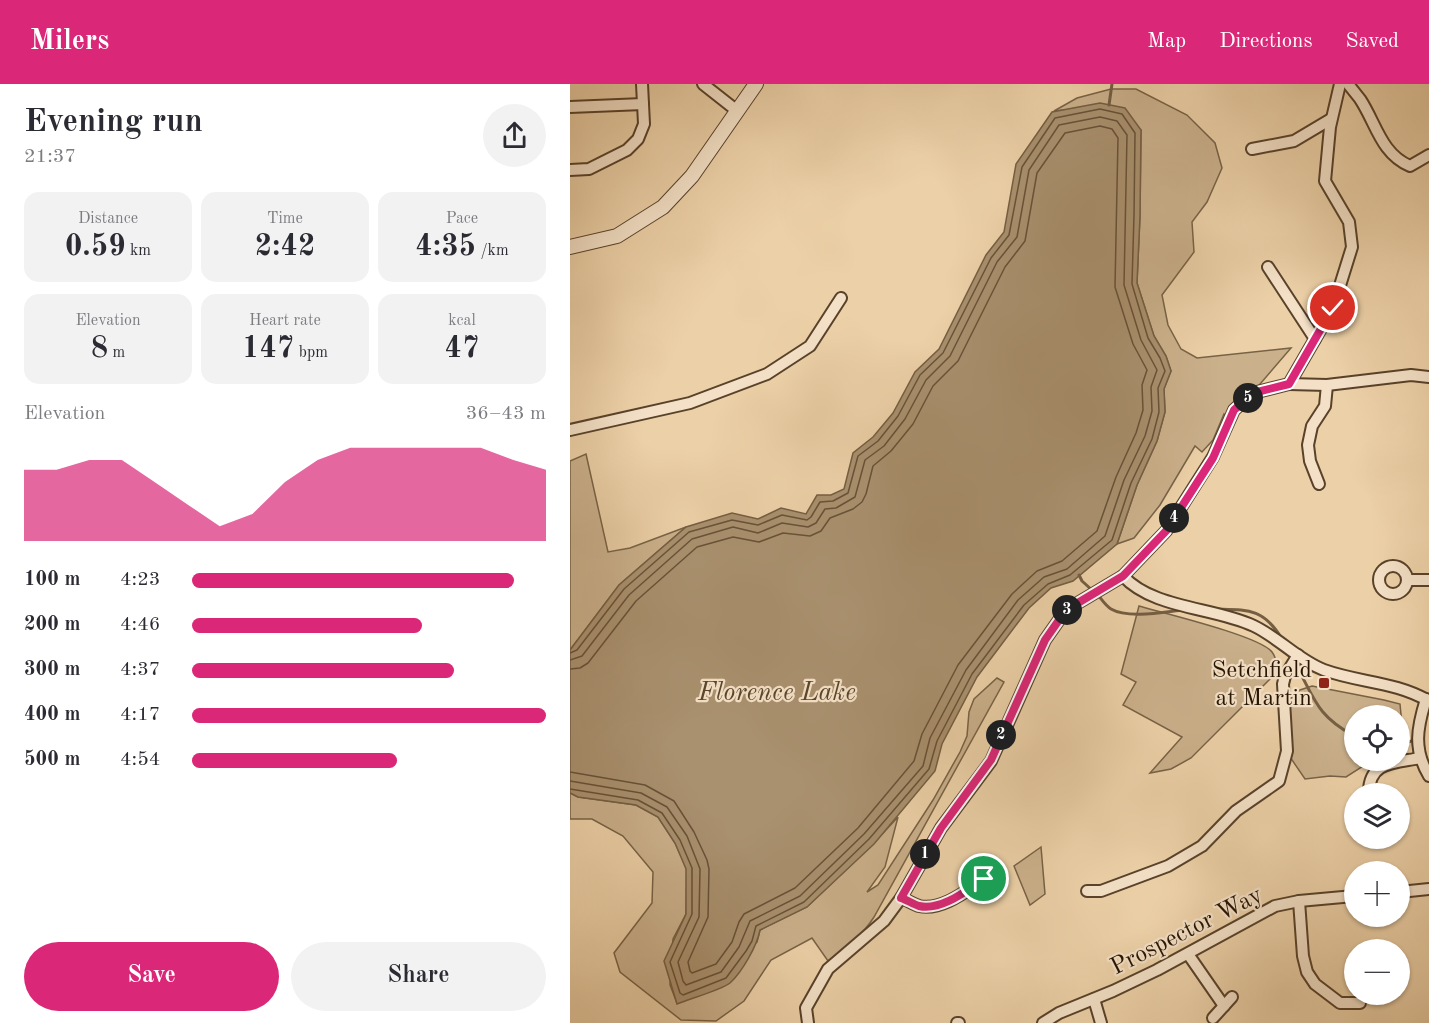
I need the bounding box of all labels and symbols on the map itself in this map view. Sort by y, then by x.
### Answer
pin [1307,282,1358,333]
pin: 5 [1233,383,1263,413]
pin: 4 [1159,503,1189,533]
pin: 3 [1052,595,1082,625]
place label: Setchfield at Martin [1211,659,1312,711]
marker: Setchfield at Martin [1317,676,1331,690]
water label: Florence Lake [697,680,856,706]
pin: 2 [986,720,1016,750]
pin: 1 [910,839,940,869]
pin [958,853,1009,904]
street label: Prospector Way [1107,883,1267,980]

